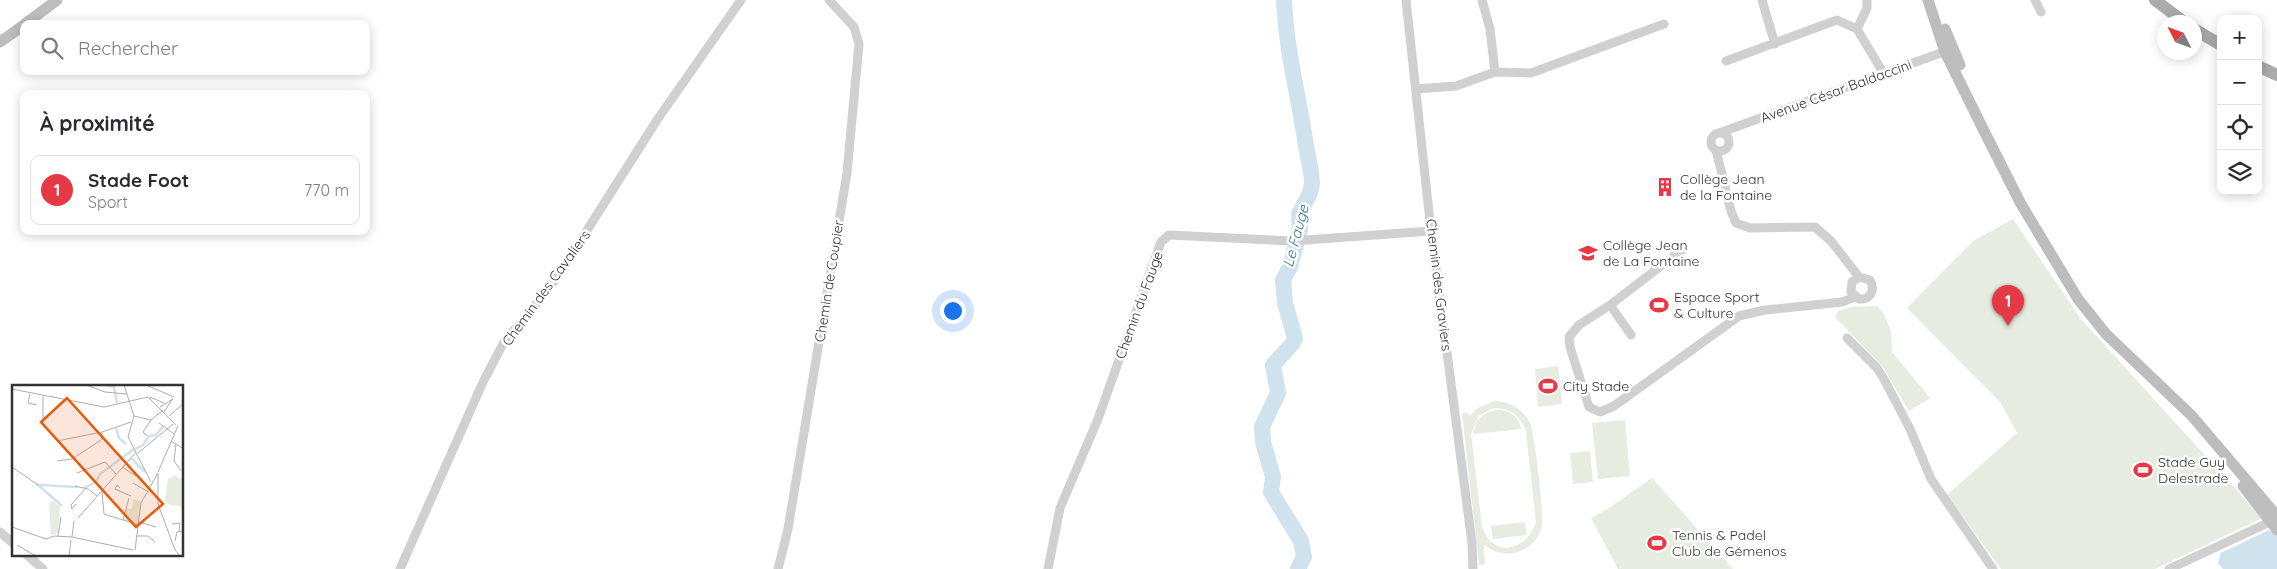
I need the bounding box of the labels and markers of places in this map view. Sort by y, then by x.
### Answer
place label: Collège Jean de la Fontaine [1680,170,1772,204]
building icon: Collège Jean de la Fontaine [1654,176,1676,198]
place label: Collège Jean de La Fontaine [1603,236,1700,270]
school or university icon: Collège Jean de La Fontaine [1577,242,1599,264]
pin: 1 [1992,285,2024,326]
place label: Espace Sport & Culture [1674,288,1760,322]
sports icon: Espace Sport & Culture [1648,294,1670,316]
sports icon: City Stade [1537,375,1559,397]
place label: City Stade [1563,377,1629,395]
place label: Stade Guy Delestrade [2158,453,2229,487]
sports icon: Stade Guy Delestrade [2132,459,2154,481]
place label: Tennis & Padel Club de Gémenos [1672,526,1786,560]
sports icon: Tennis & Padel Club de Gémenos [1646,532,1668,554]

